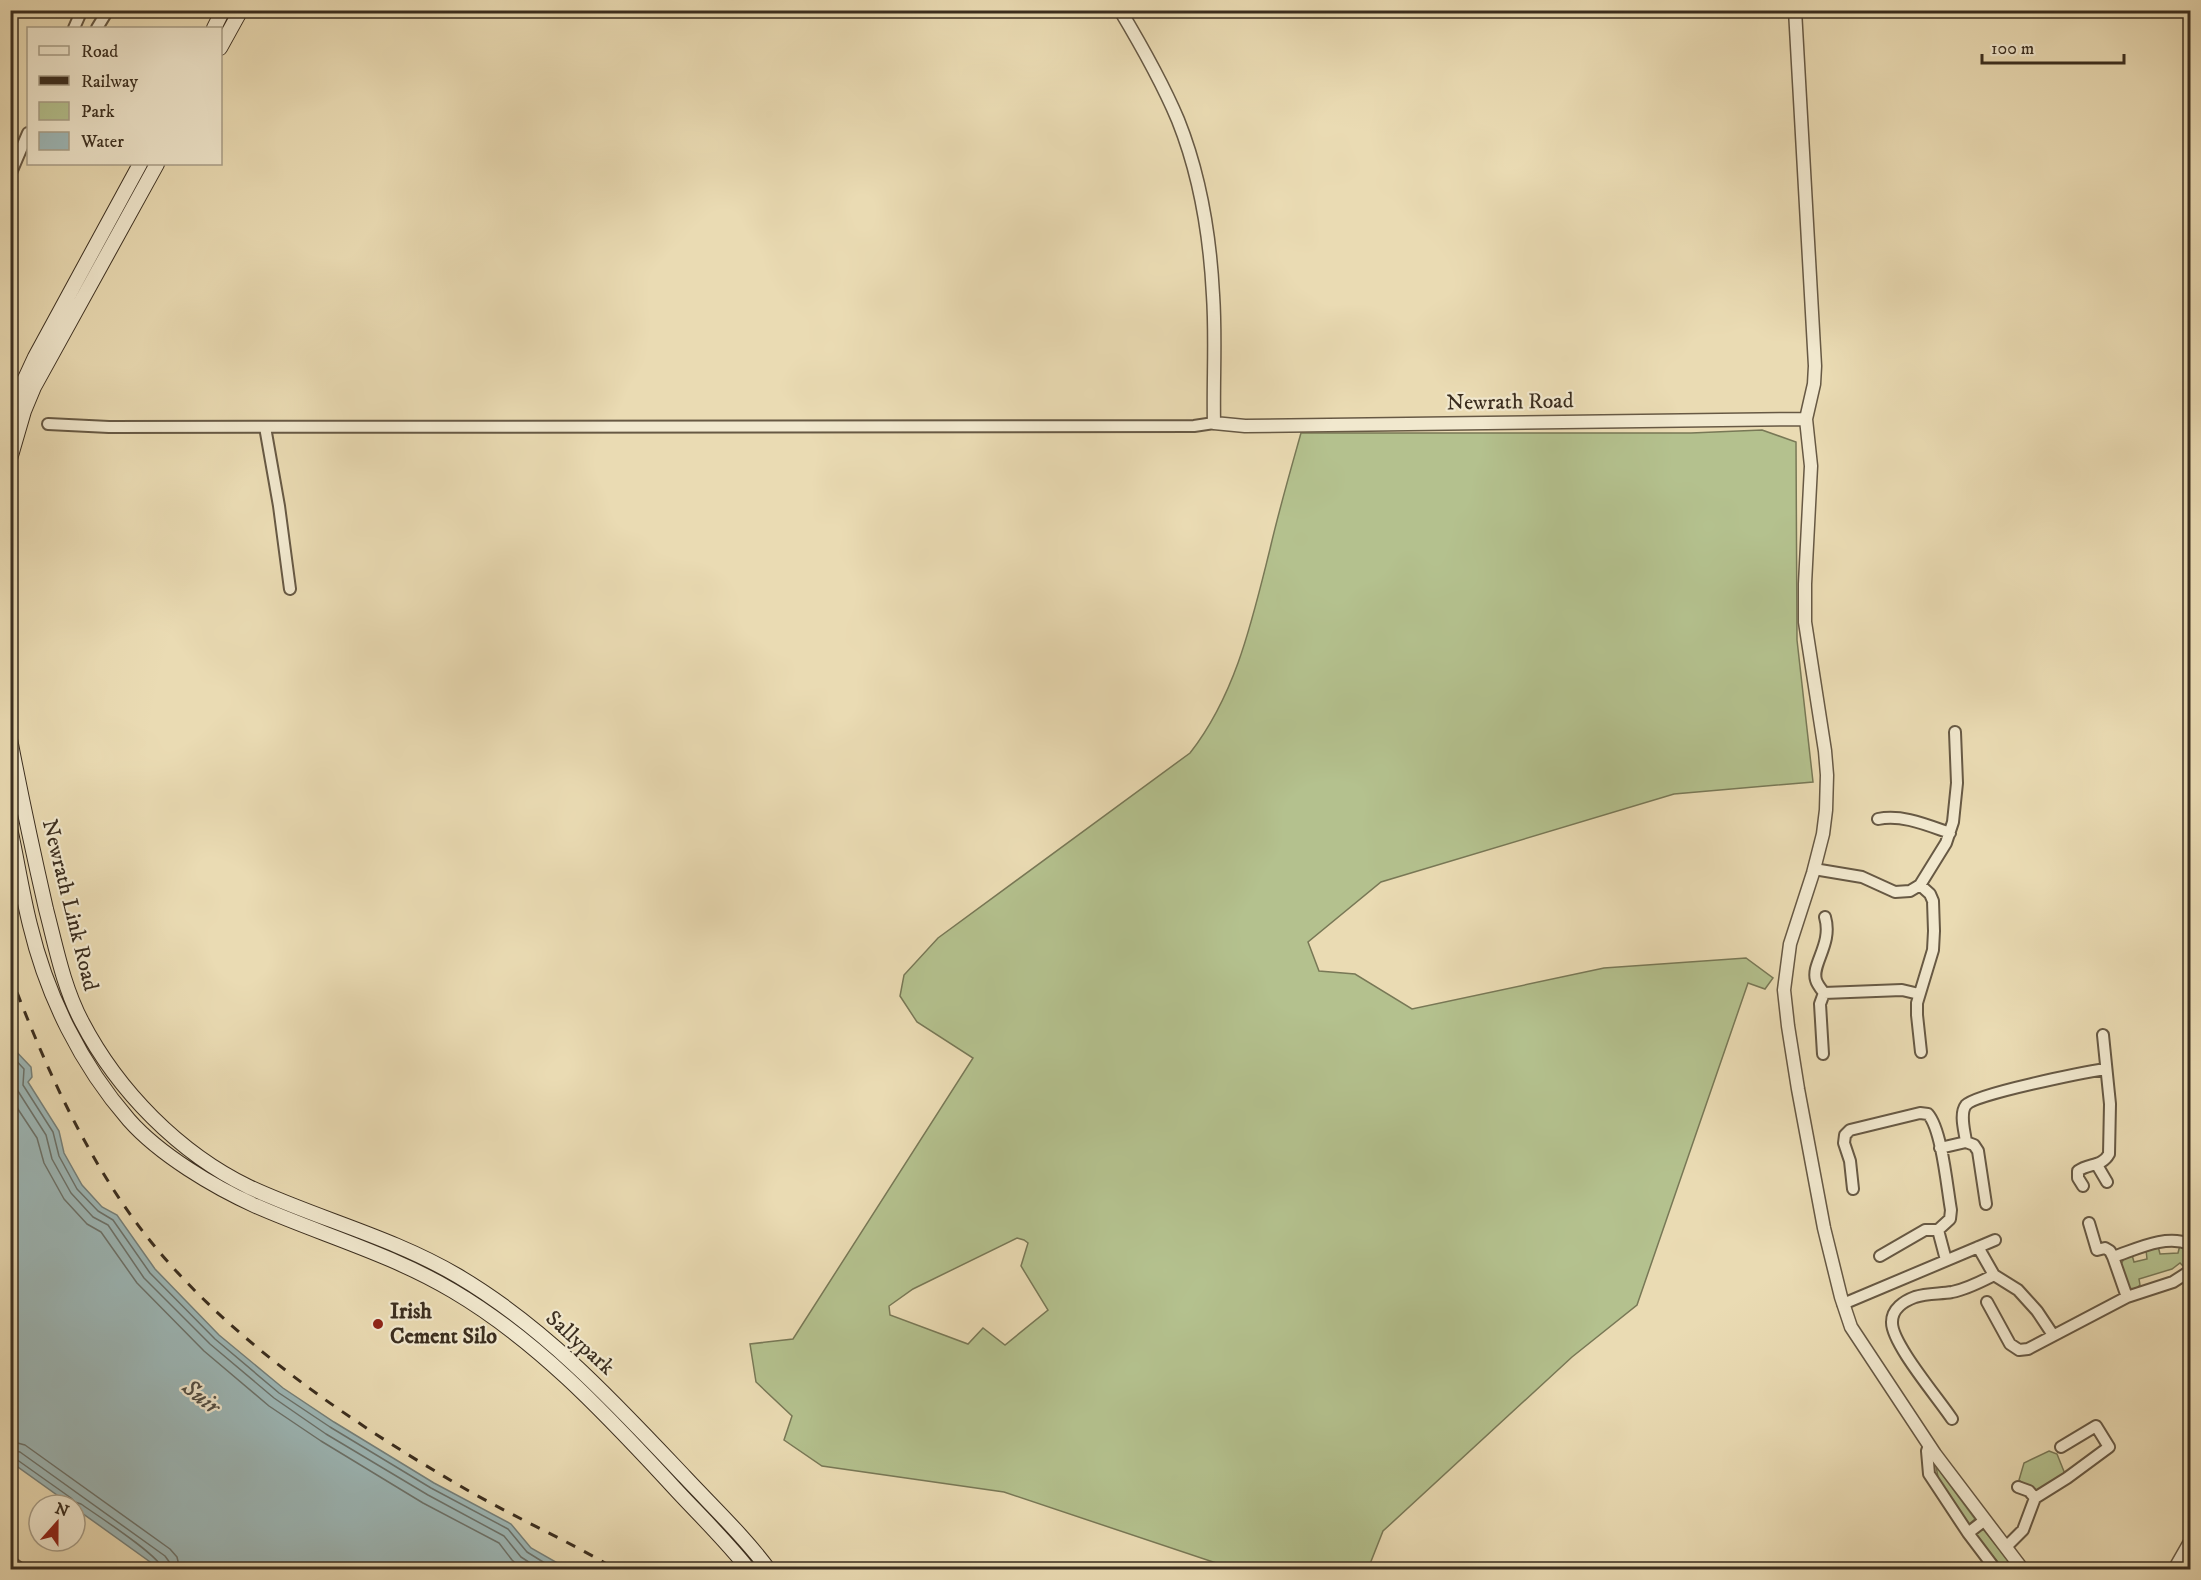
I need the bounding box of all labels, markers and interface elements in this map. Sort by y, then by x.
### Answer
legend [27,27,222,165]
scale bar [1982,27,2124,65]
text: 100 m [1991,38,2034,60]
text: Road [81,41,118,63]
text: Railway [81,71,139,93]
text: Park [81,101,115,123]
text: Water [80,131,124,153]
street label: Newrath Road [1446,387,1574,417]
street label: Newrath Link Road [36,816,104,994]
place label: Irish Cement Silo [390,1298,497,1350]
street label: Sallypark [540,1305,620,1381]
marker: Irish Cement Silo [371,1317,385,1331]
water label: Suir [175,1372,228,1423]
north arrow [27,1493,87,1553]
text: N [52,1498,72,1522]

